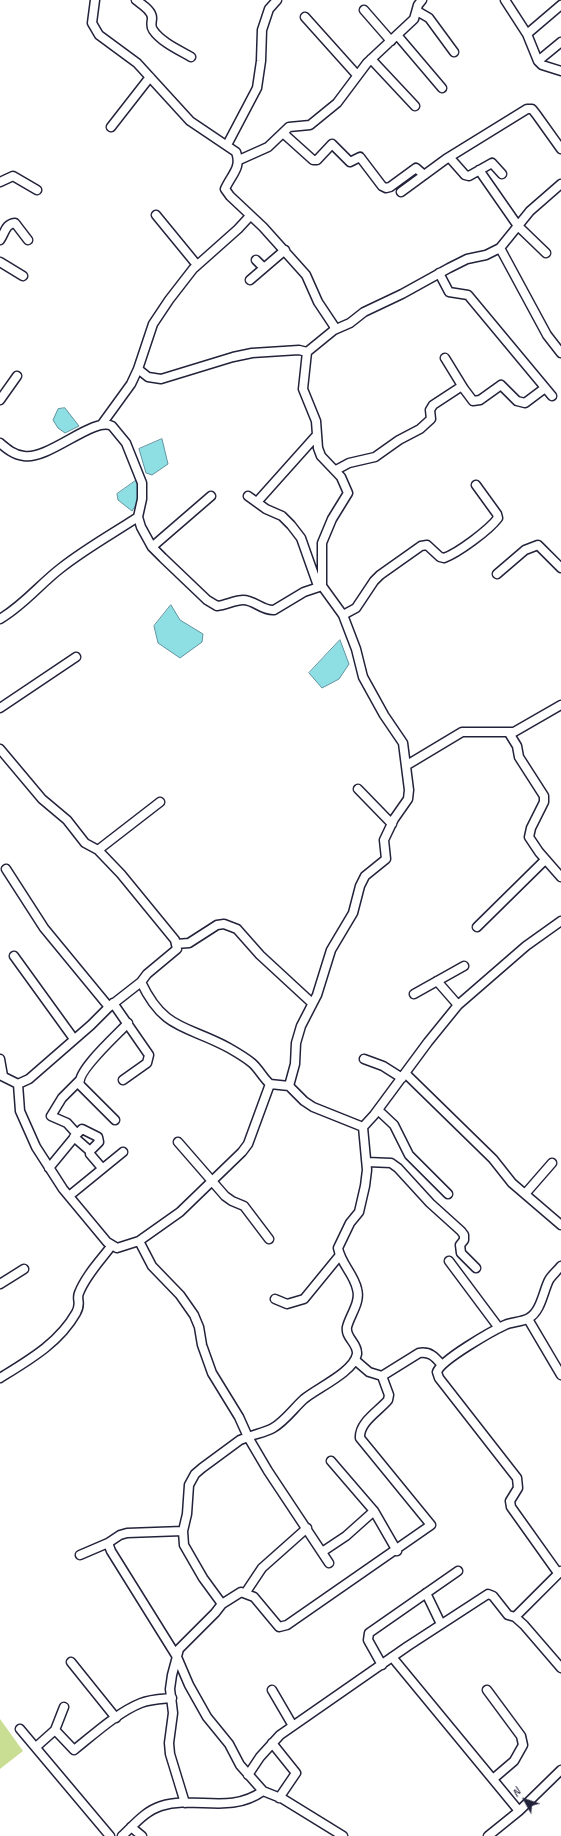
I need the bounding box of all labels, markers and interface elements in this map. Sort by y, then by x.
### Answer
north arrow [505,1780,545,1820]
text: N [508,1785,523,1799]

